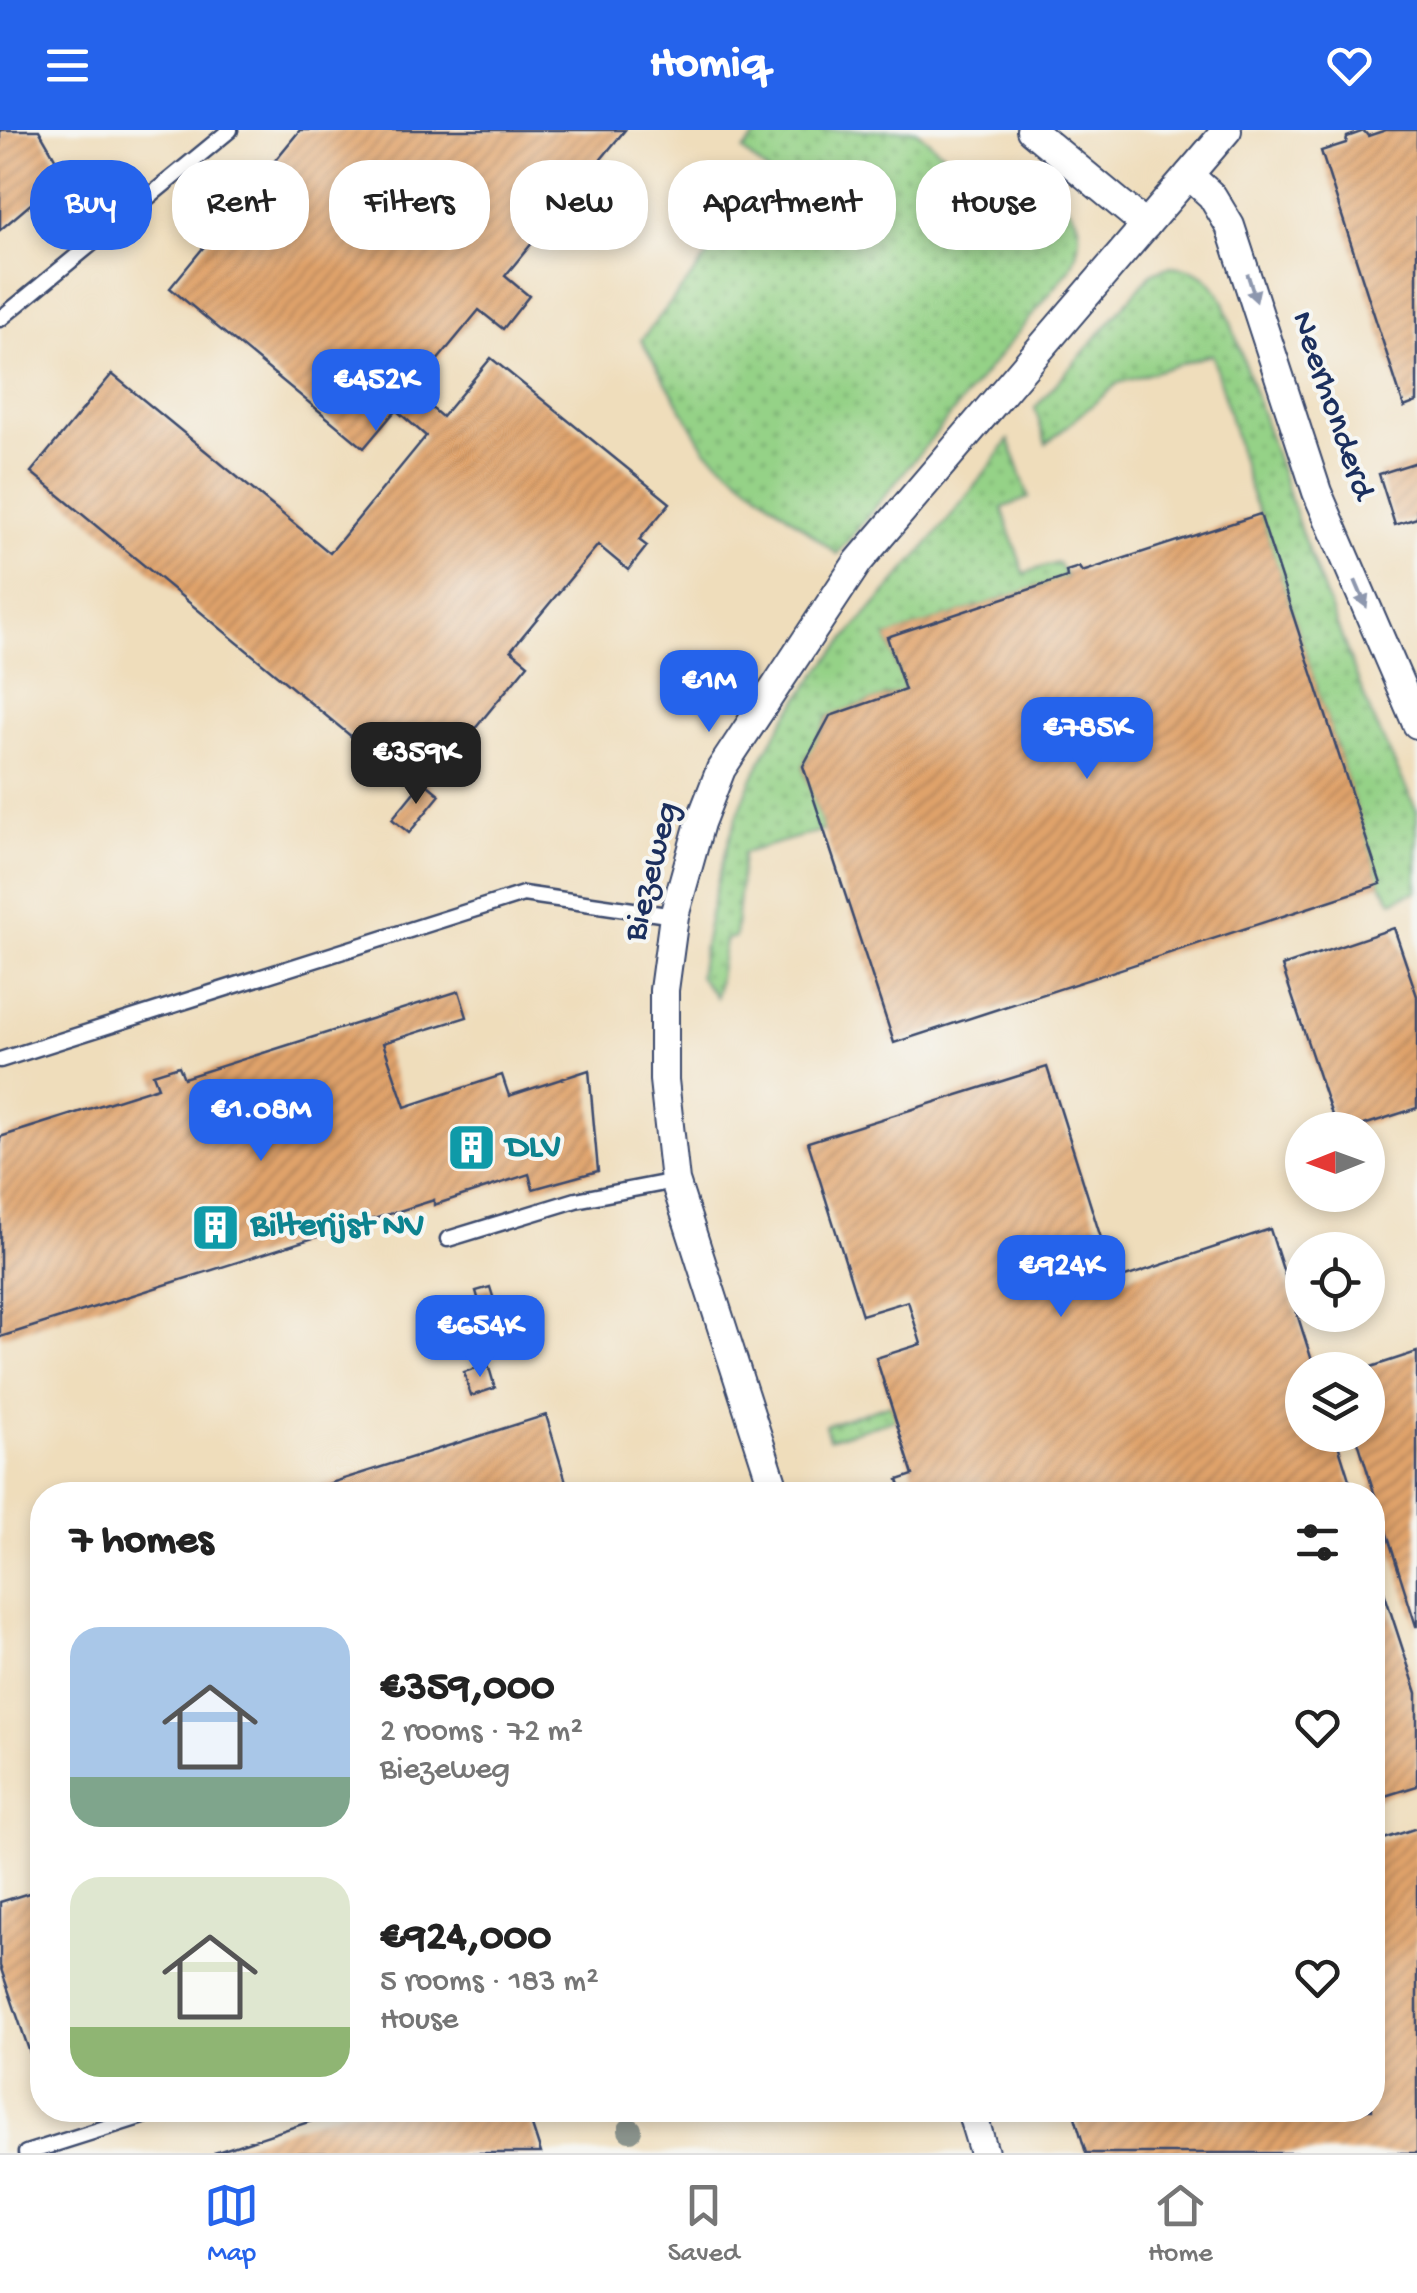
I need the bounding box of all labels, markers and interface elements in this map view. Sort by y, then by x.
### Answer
icon: menu [40,38,95,93]
icon: heart [1322,38,1377,93]
text: Homiq [650,39,767,92]
chip: Buy [30,160,152,250]
chip: Rent [172,160,309,250]
chip: Filters [329,160,490,250]
chip: New [510,160,648,250]
chip: Apartment [668,160,896,250]
chip: House [916,160,1071,250]
one-way arrow [1245,274,1260,304]
street label: Neerhonderd [1280,306,1383,508]
pin: €452K [306,349,446,434]
text: €452K [334,362,418,400]
one-way arrow [1353,579,1369,609]
pin: €1M [661,650,757,735]
text: €1M [682,663,736,701]
pin: €785K [1017,697,1157,782]
text: €785K [1043,710,1131,748]
pin: €359K [346,722,486,807]
text: €359K [373,735,459,773]
street label: Biezeweg [616,798,690,947]
pin: €1.08M [180,1079,342,1164]
text: €1.08M [211,1092,311,1130]
north arrow [1285,1112,1385,1212]
map controls [1285,1112,1385,1452]
building icon: DLV [445,1122,497,1174]
place label: DLV [503,1128,561,1169]
building icon: Bilterijst NV [190,1201,242,1253]
place label: Bilterijst NV [250,1207,424,1248]
button: locate [1285,1232,1385,1332]
pin: €924K [991,1235,1131,1320]
text: €924K [1019,1248,1103,1286]
pin: €654K [410,1295,550,1380]
text: €654K [438,1308,522,1346]
button: layers [1285,1352,1385,1452]
icon: filters [1290,1515,1345,1570]
text: 7 homes [70,1518,213,1567]
text: €359,000 [380,1665,555,1714]
icon: home [150,1667,270,1787]
icon: heart [1290,1700,1345,1755]
text: 2 rooms · 72 m² [380,1714,583,1752]
text: Biezeweg [380,1752,510,1790]
text: €924,000 [380,1915,551,1964]
icon: home [150,1917,270,2037]
icon: heart [1290,1950,1345,2005]
text: 5 rooms · 183 m² [380,1964,599,2002]
text: House [380,2002,458,2040]
tab: Map [204,2178,259,2271]
tab: Saved [668,2178,739,2271]
tab: Home [1148,2178,1213,2271]

